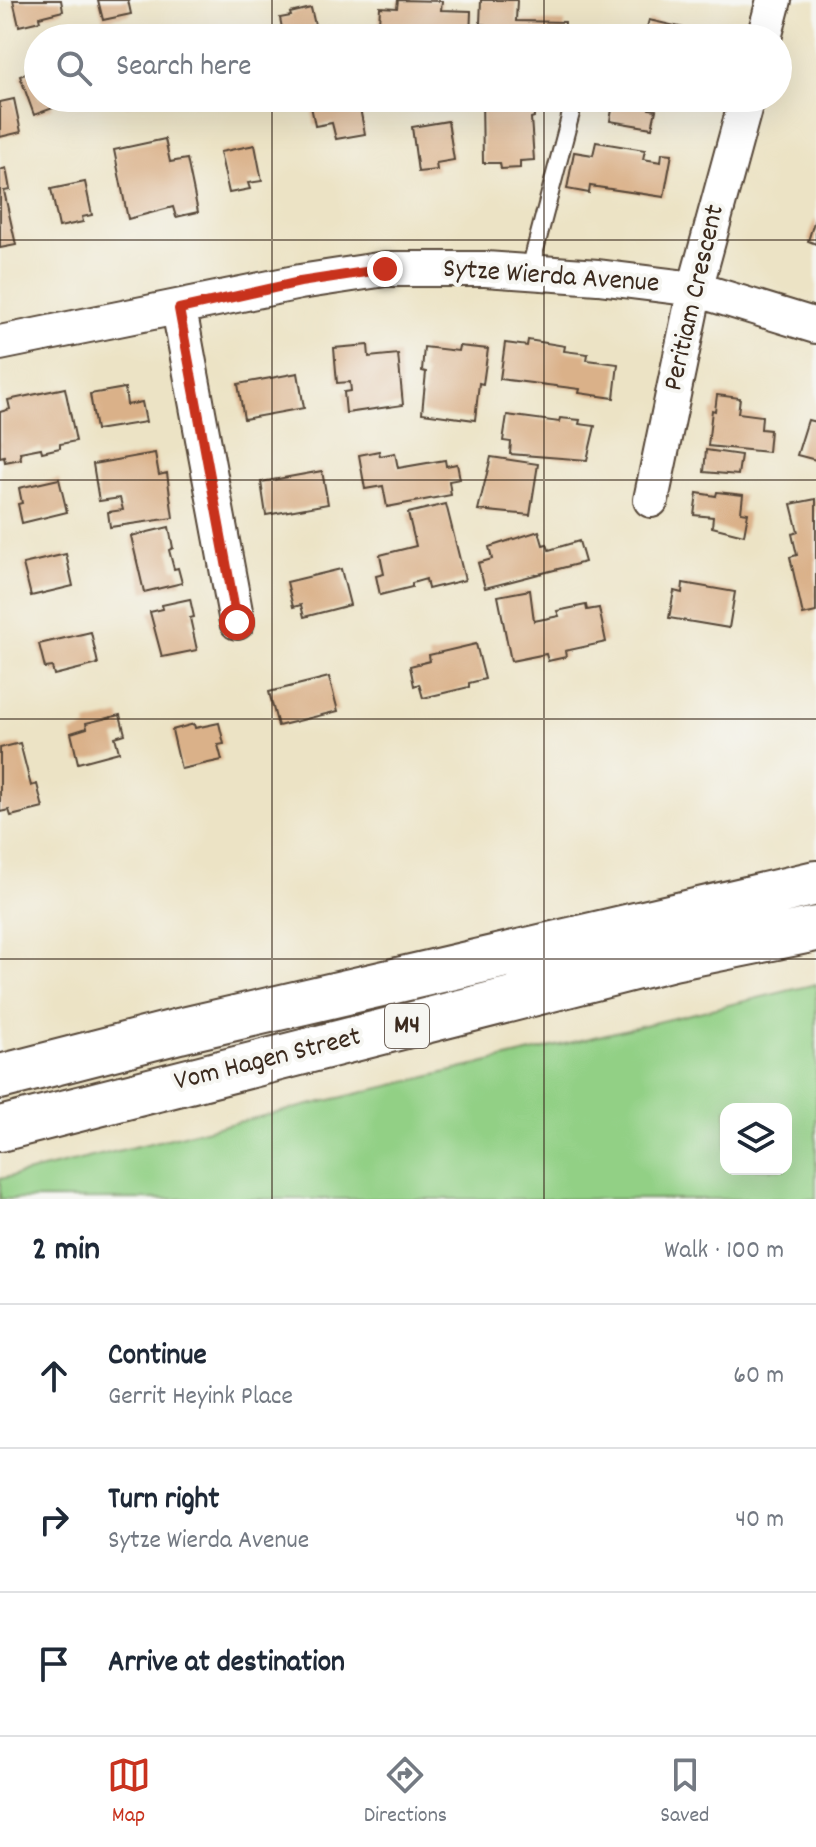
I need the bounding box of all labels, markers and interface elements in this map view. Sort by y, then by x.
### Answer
search box [24,24,792,112]
icon: search [52,46,96,90]
text: Search here [116,47,252,90]
street label: Peritiam Crescent [655,201,737,395]
street label: Sytze Wierda Avenue [442,250,660,306]
route end [367,251,403,287]
route start [219,604,255,640]
road number: M4 [385,1004,429,1048]
street label: Vom Hagen Street [170,1018,366,1104]
map controls [720,1103,792,1175]
button: layers [720,1103,792,1175]
text: 2 min [32,1227,100,1276]
text: Walk · 100 m [664,1233,784,1270]
text: Continue [108,1336,207,1379]
icon: ahead [32,1354,76,1398]
text: 60 m [733,1358,784,1395]
text: Gerrit Heyink Place [108,1379,293,1416]
text: Turn right [108,1480,219,1523]
icon: right [32,1498,76,1542]
text: 40 m [735,1502,784,1539]
text: Sytze Wierda Avenue [108,1523,309,1560]
icon: arrive [32,1642,76,1686]
text: Arrive at destination [108,1643,345,1686]
tab: Map [107,1753,151,1832]
tab: Directions [364,1753,447,1832]
tab: Saved [660,1753,709,1832]

